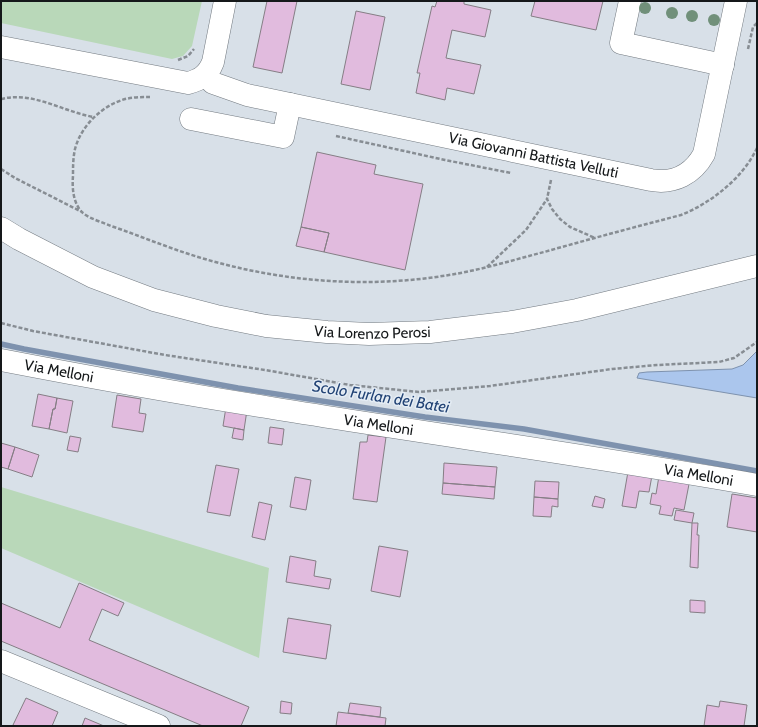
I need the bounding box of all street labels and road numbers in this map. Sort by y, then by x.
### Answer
street label: Via Giovanni Battista Velluti [447,129,620,182]
street label: Via Lorenzo Perosi [313,322,431,343]
street label: Via Melloni [23,356,95,386]
street label: Via Melloni [342,411,414,439]
street label: Via Melloni [663,460,735,490]

